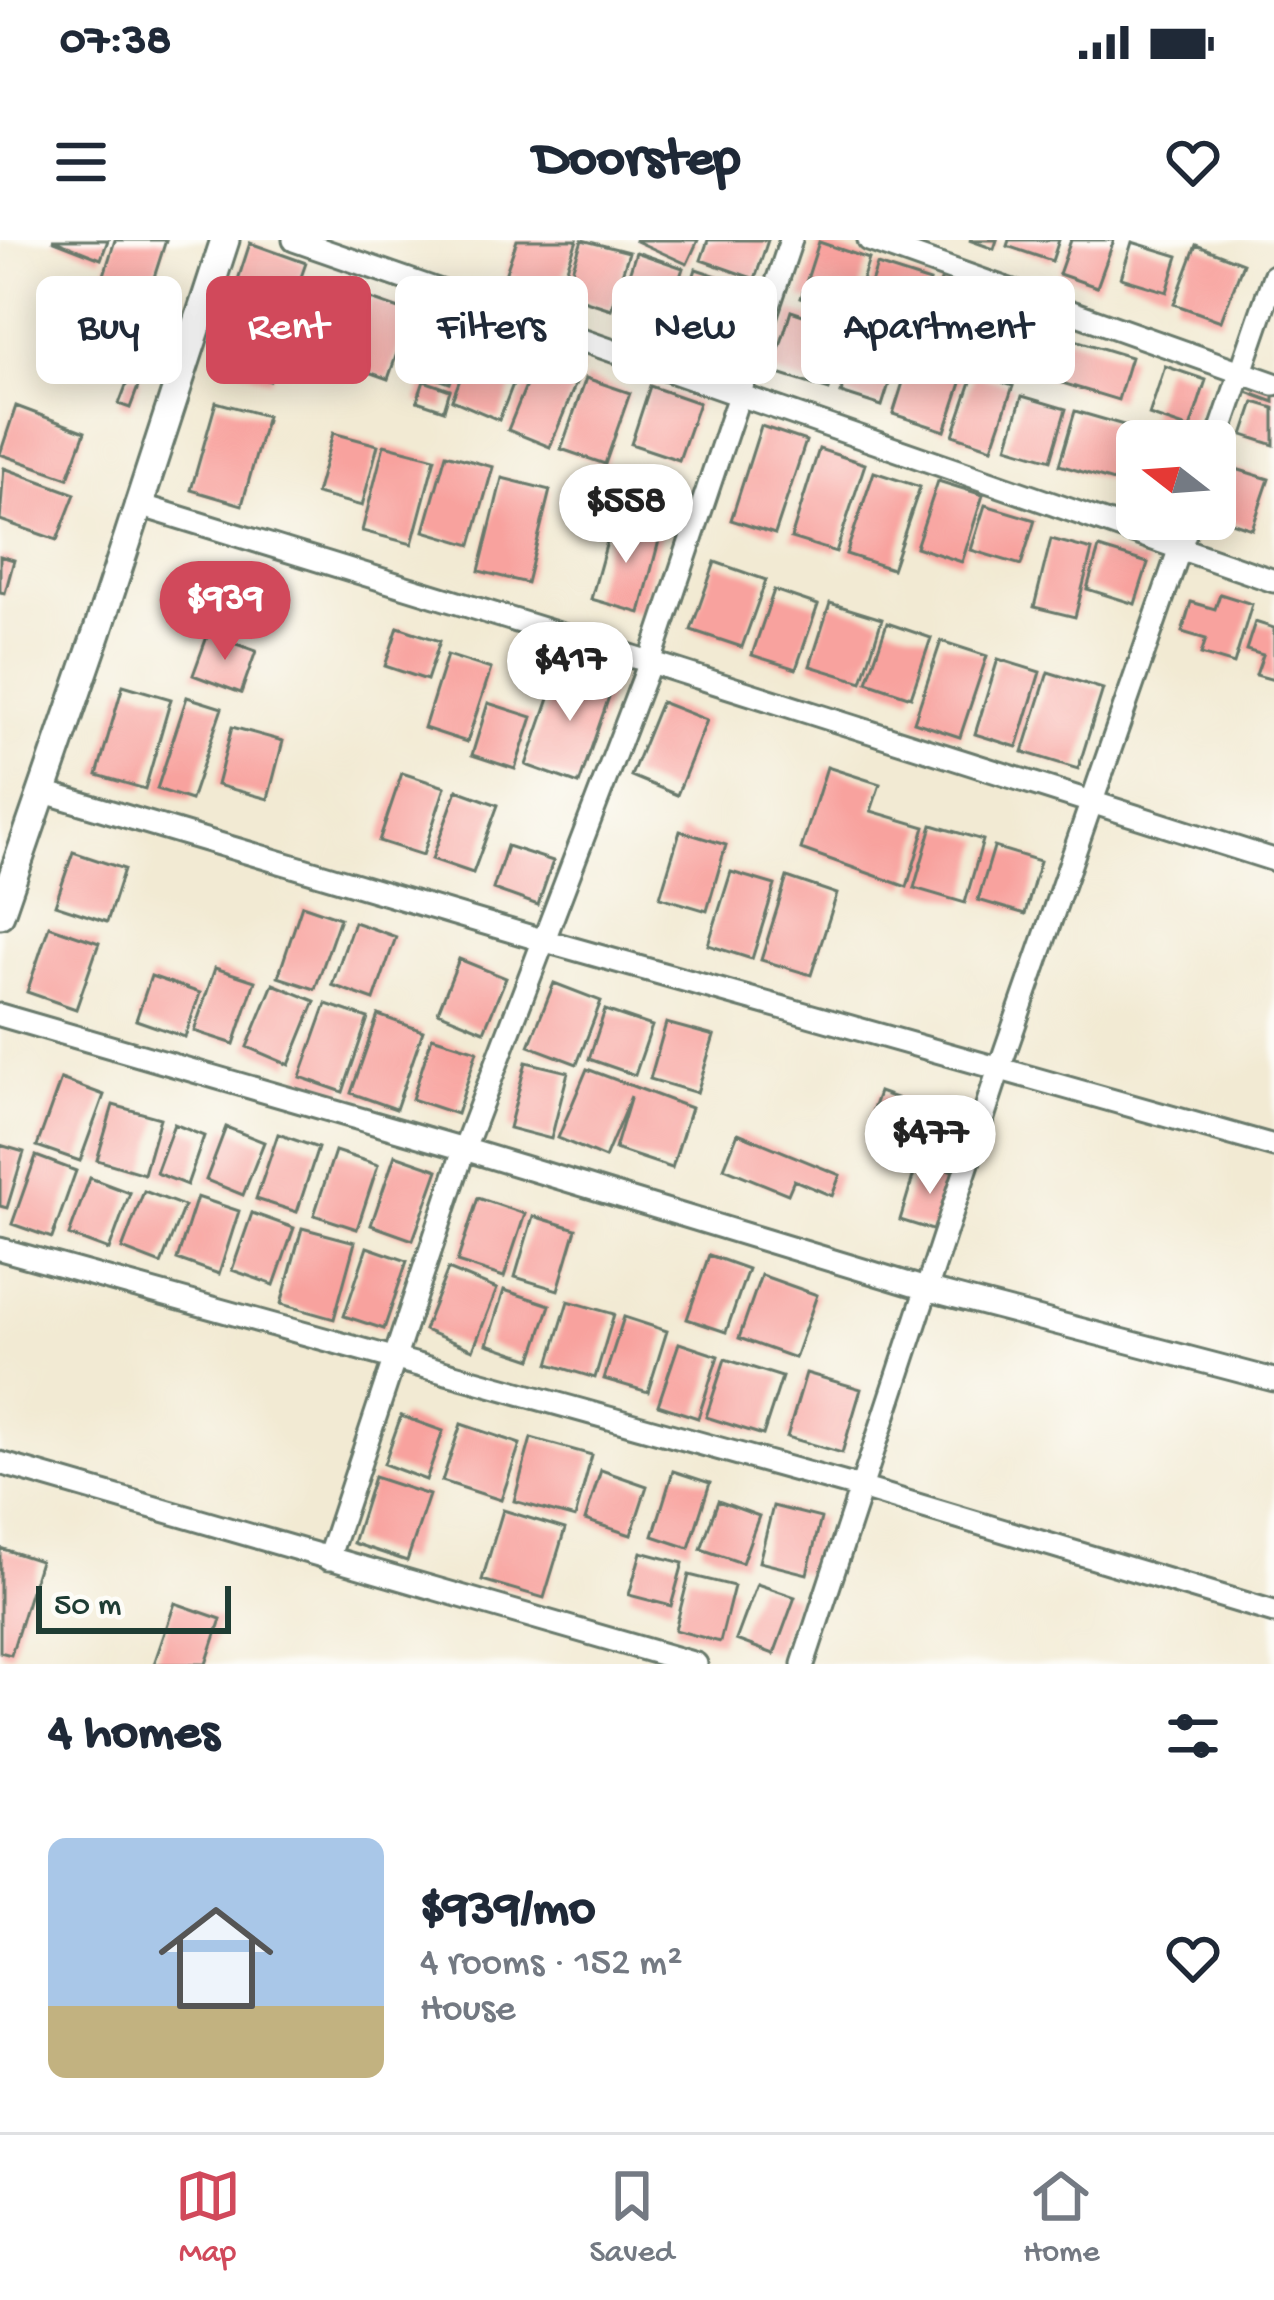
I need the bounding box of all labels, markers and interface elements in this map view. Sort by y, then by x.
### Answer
text: 07:38 [60,16,171,69]
icon: menu [48,129,114,195]
icon: heart [1160,129,1226,195]
text: Doorstep [534,130,740,194]
chip: Buy [36,276,182,384]
chip: Rent [206,276,371,384]
chip: Filters [395,276,588,384]
chip: New [612,276,777,384]
chip: Apartment [801,276,1075,384]
north arrow [1116,420,1236,540]
map controls [1116,420,1236,540]
pin: $558 [555,464,697,566]
text: $558 [586,480,666,526]
pin: $939 [154,561,296,663]
text: $939 [187,577,263,623]
pin: $417 [499,622,641,724]
text: $417 [534,638,606,684]
pin: $477 [859,1095,1001,1197]
text: $477 [892,1111,968,1157]
scale bar [36,1580,231,1633]
text: 50 m [54,1588,121,1626]
icon: filters [1160,1703,1226,1769]
text: 4 homes [48,1706,219,1766]
text: $939/mo [420,1882,595,1942]
icon: home [144,1886,288,2030]
icon: heart [1160,1925,1226,1991]
text: 4 rooms · 152 m² [420,1942,683,1988]
text: House [420,1988,515,2034]
tab: Map [175,2163,241,2273]
tab: Saved [590,2163,674,2273]
tab: Home [1023,2163,1099,2273]

